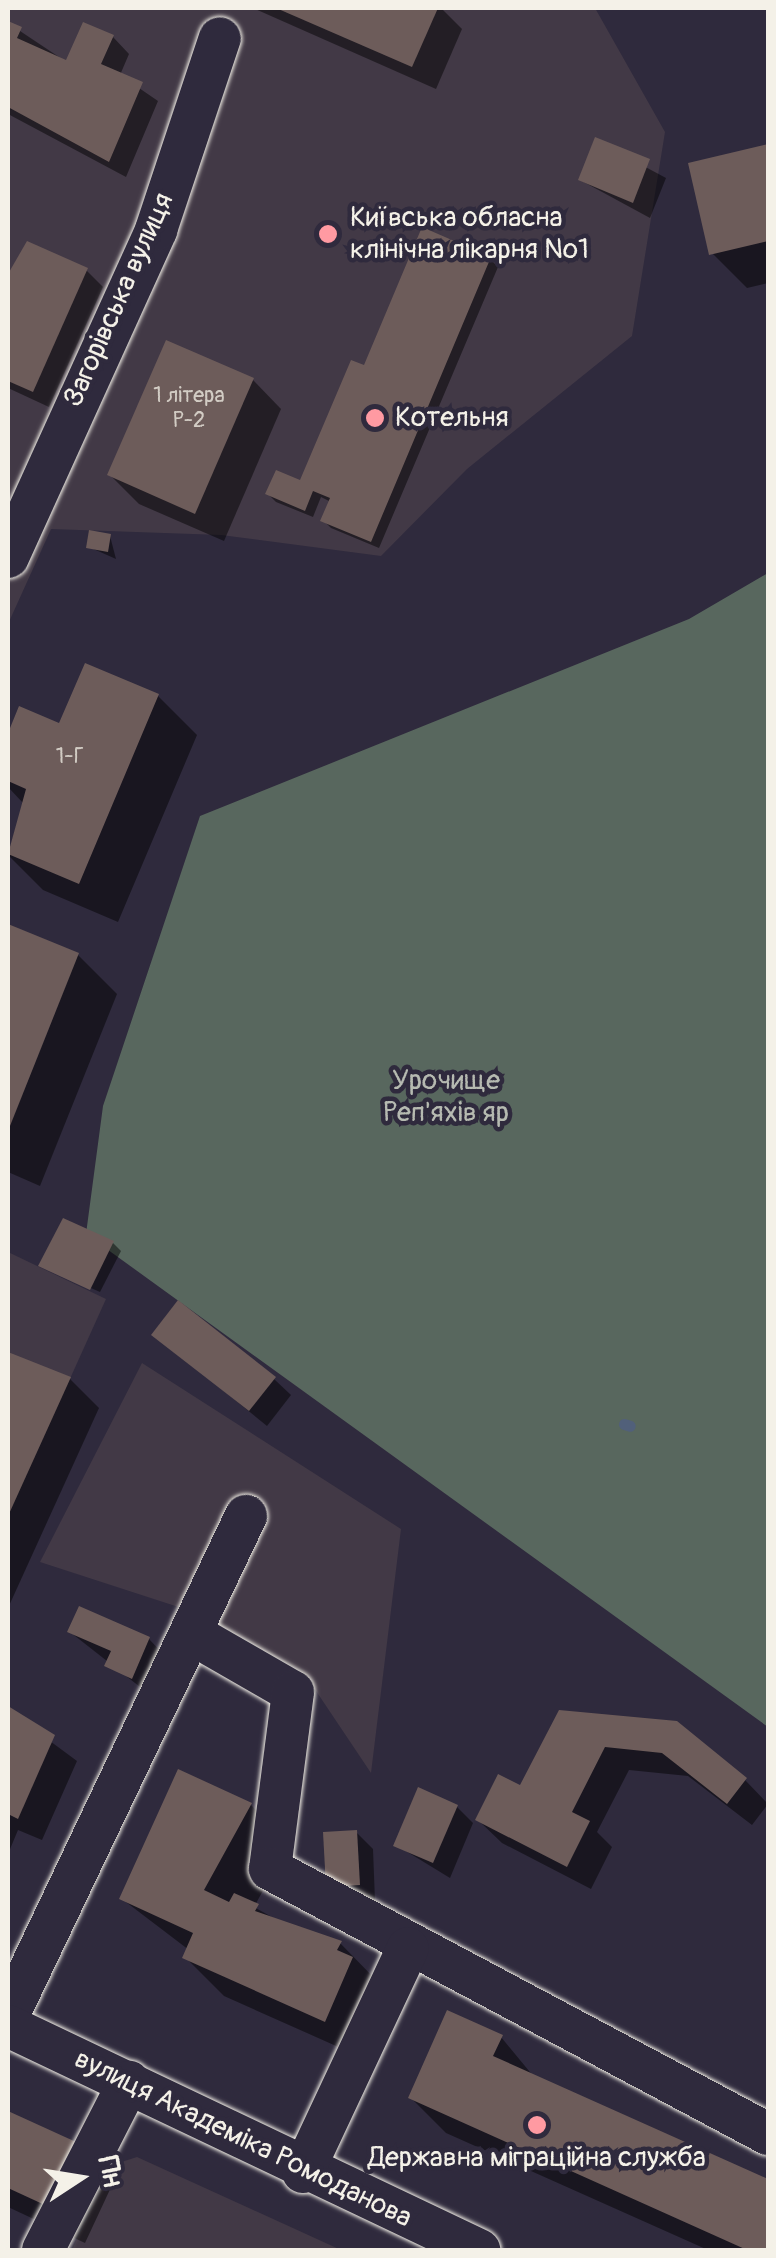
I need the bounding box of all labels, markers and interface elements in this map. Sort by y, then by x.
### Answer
street label: Загорівська вулиця [57,188,181,412]
place label: Київська обласна клінічна лікарня №1 [350,201,589,267]
marker: Київська обласна клінічна лікарня №1 [315,221,341,247]
house number: 1 літера Р-2 [153,382,225,434]
place label: Котельня [395,401,509,435]
marker: Котельня [364,407,386,429]
house number: 1-Г [56,744,84,770]
park label: Урочище Реп'яхів яр [383,1064,509,1130]
street label: вулиця Академіка Ромоданова [69,2043,417,2235]
marker: Державна міграційна служба [526,2114,548,2136]
north arrow [30,2128,130,2228]
place label: Державна міграційна служба [368,2141,706,2175]
text: Пн [90,2153,130,2190]

